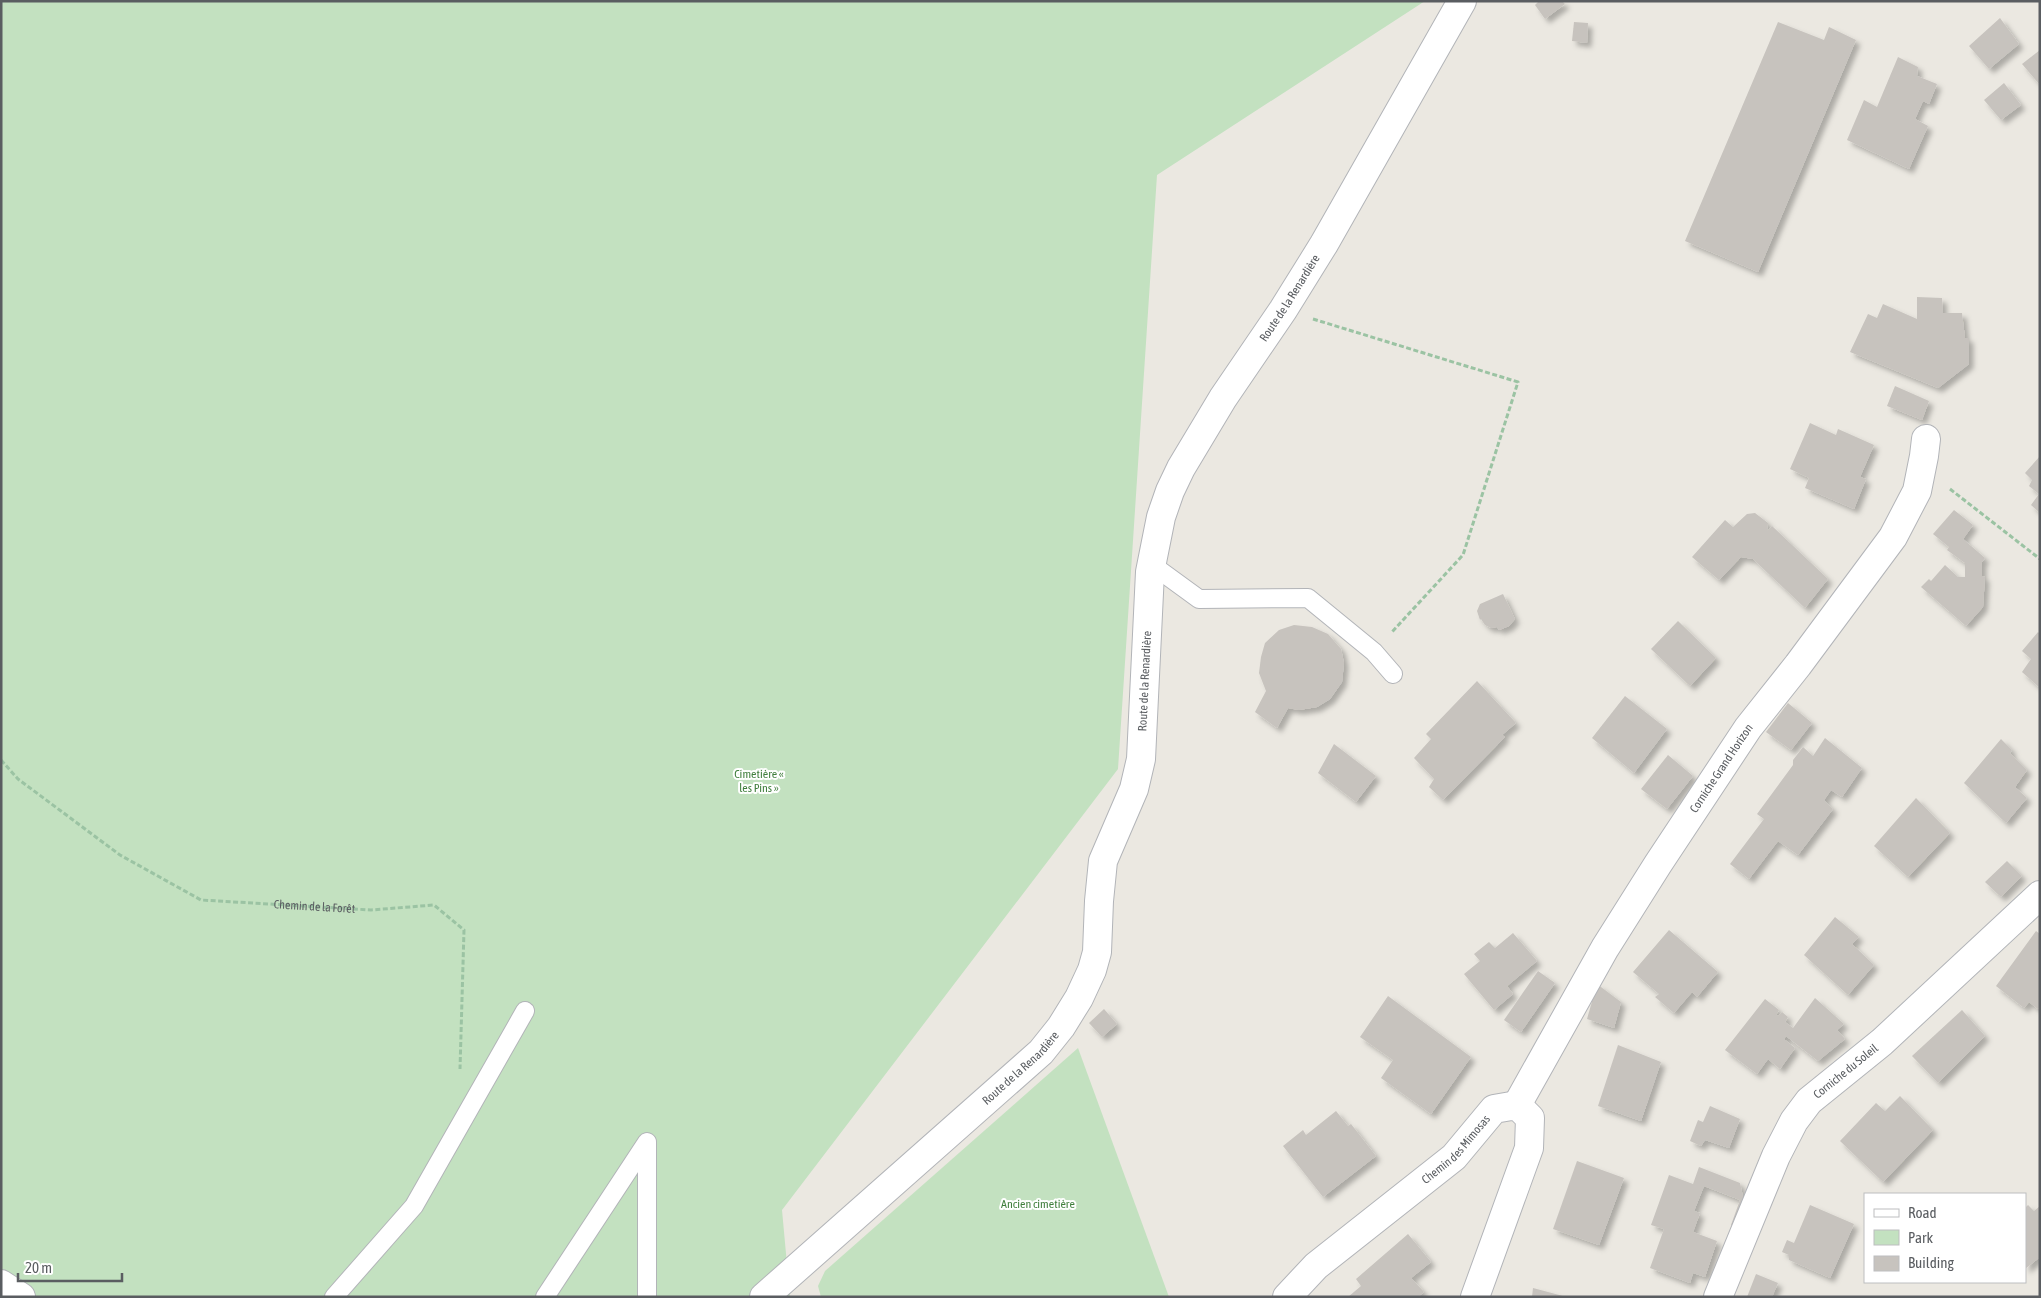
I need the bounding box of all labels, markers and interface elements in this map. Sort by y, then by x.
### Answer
street label: Route de la Renardière [1257,252,1323,344]
street label: Route de la Renardière [1135,630,1154,732]
street label: Corniche Grand Horizon [1687,721,1756,815]
park label: Cimetière « les Pins » [734,767,784,795]
street label: Chemin de la Forêt [273,897,356,916]
street label: Route de la Renardière [979,1029,1062,1108]
street label: Corniche du Soleil [1811,1041,1881,1102]
street label: Chemin des Mimosas [1419,1112,1493,1187]
legend [1864,1193,2026,1283]
park label: Ancien cimetière [1001,1197,1075,1211]
text: Road [1908,1204,1937,1221]
text: Park [1908,1229,1933,1246]
scale bar [18,1250,121,1282]
text: Building [1908,1254,1954,1271]
text: 20 m [25,1259,52,1276]

